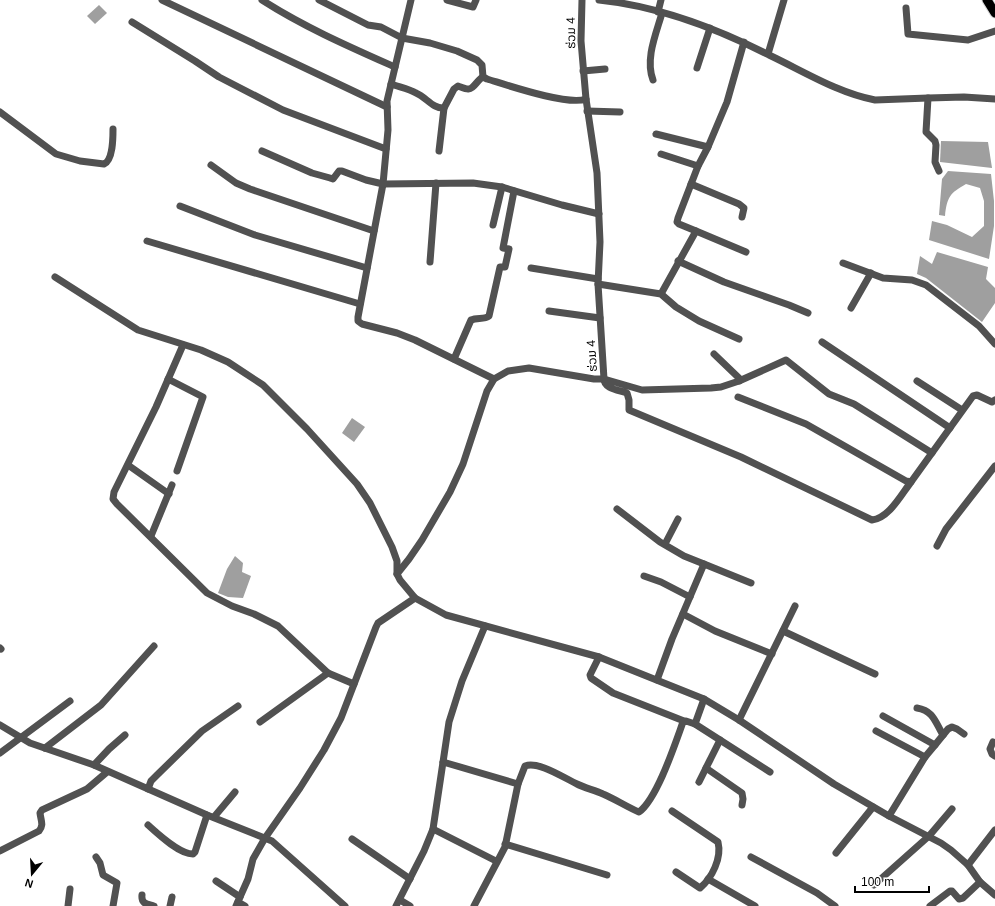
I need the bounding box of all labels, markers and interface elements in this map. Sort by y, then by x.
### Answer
street label: ຮ່ວມ 4 [564,17,578,49]
street label: ຮ່ວມ 4 [584,339,600,372]
north arrow [12,854,52,894]
scale bar [855,868,929,894]
text: 100 m [861,875,894,889]
text: N [23,877,35,890]

